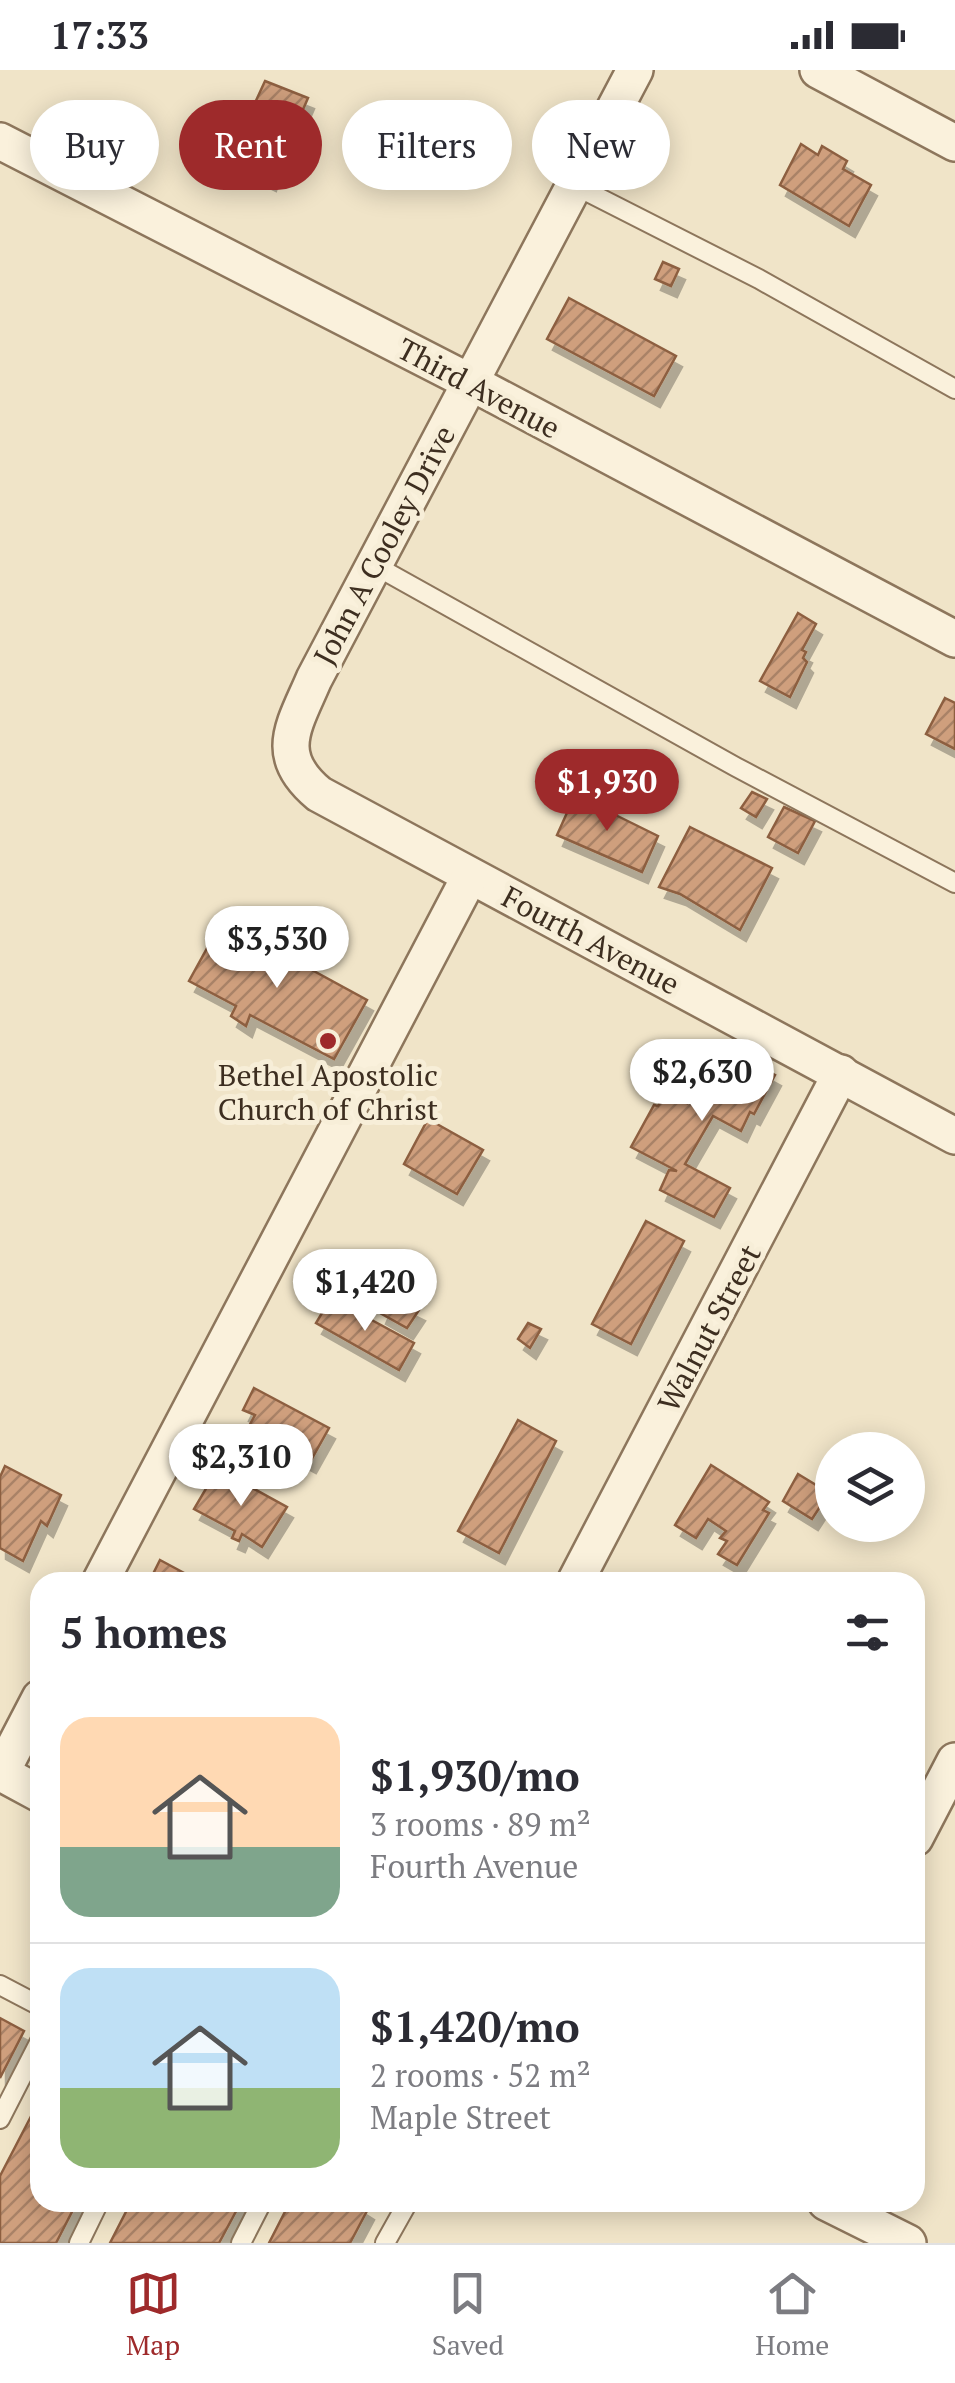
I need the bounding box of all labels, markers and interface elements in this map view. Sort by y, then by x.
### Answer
text: 17:33 [50,10,149,60]
chip: Buy [30,100,159,190]
chip: Rent [179,100,322,190]
chip: Filters [342,100,512,190]
chip: New [532,100,670,190]
street label: Third Avenue [391,328,567,448]
street label: John A Cooley Drive [304,418,464,672]
pin: $1,930 [526,749,688,834]
text: $1,930 [557,760,657,802]
street label: Fourth Avenue [495,876,687,1004]
pin: $3,530 [196,906,358,991]
text: $3,530 [227,917,327,959]
marker: Bethel Apostolic Church of Christ [317,1030,339,1052]
pin: $2,630 [621,1039,783,1124]
text: $2,630 [652,1050,752,1092]
place label: Bethel Apostolic Church of Christ [218,1055,438,1129]
street label: Walnut Street [648,1237,770,1419]
pin: $1,420 [284,1249,446,1334]
text: $1,420 [315,1260,415,1302]
pin: $2,310 [160,1424,322,1509]
map controls [815,1432,925,1542]
button: layers [815,1432,925,1542]
text: $2,310 [191,1435,291,1477]
text: 5 homes [60,1604,227,1660]
icon: filters [840,1605,895,1660]
text: $1,930/mo [370,1747,580,1803]
icon: home [140,1757,260,1877]
text: 3 rooms · 89 m² [370,1803,591,1845]
text: Fourth Avenue [370,1845,578,1887]
text: $1,420/mo [370,1998,580,2054]
icon: home [140,2008,260,2128]
text: 2 rooms · 52 m² [370,2054,591,2096]
text: Maple Street [370,2096,551,2138]
tab: Map [126,2266,181,2363]
tab: Saved [432,2266,504,2363]
tab: Home [755,2266,829,2363]

